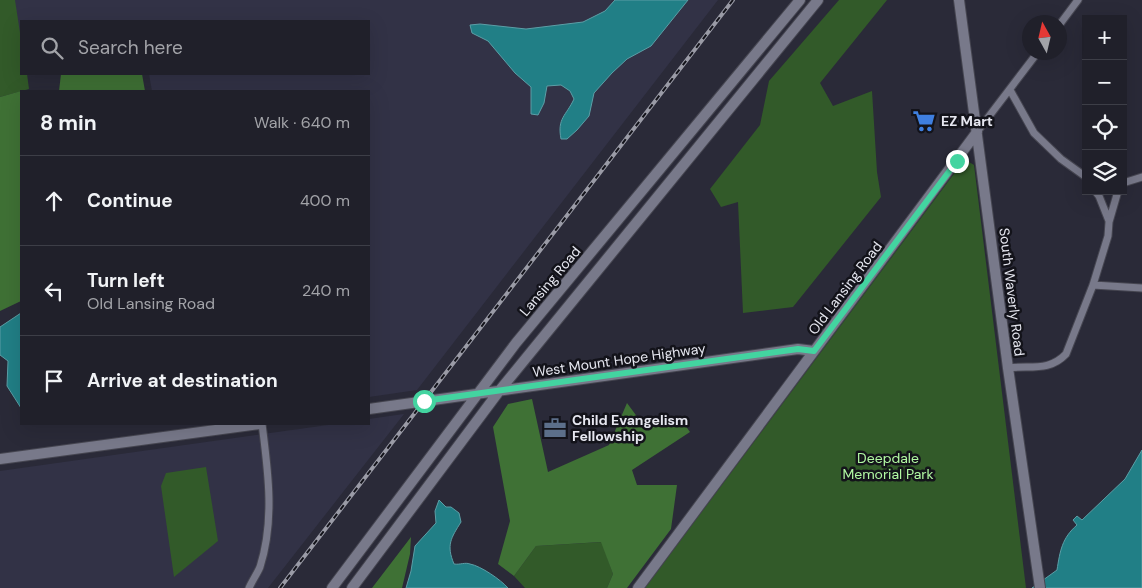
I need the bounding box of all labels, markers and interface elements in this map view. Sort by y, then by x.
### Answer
north arrow [1022,15,1067,60]
map controls [1082,15,1127,195]
button: + [1082,15,1127,60]
search box [20,20,370,75]
icon: search [38,34,66,62]
text: Search here [78,35,183,60]
button: − [1082,60,1127,105]
button: locate [1082,105,1127,150]
supermarket icon: EZ Mart [911,108,937,134]
text: 8 min [40,109,97,137]
text: Walk · 640 m [254,112,350,133]
place label: EZ Mart [941,112,993,130]
route end [946,150,969,173]
button: layers [1082,150,1127,195]
icon: ahead [40,187,68,215]
text: Continue [87,188,173,213]
text: 400 m [300,190,350,211]
street label: South Waverly Road [995,227,1029,357]
street label: Old Lansing Road [804,238,886,338]
street label: Lansing Road [516,242,584,320]
text: Turn left [87,268,165,293]
icon: left [40,277,68,305]
text: 240 m [302,280,350,301]
text: Old Lansing Road [87,293,215,314]
street label: West Mount Hope Highway [531,339,707,381]
icon: arrive [40,367,68,395]
text: Arrive at destination [87,368,278,393]
route start [413,390,436,413]
place label: Child Evangelism Fellowship [572,411,688,445]
office icon: Child Evangelism Fellowship [542,415,568,441]
park label: Deepdale Memorial Park [842,449,934,483]

